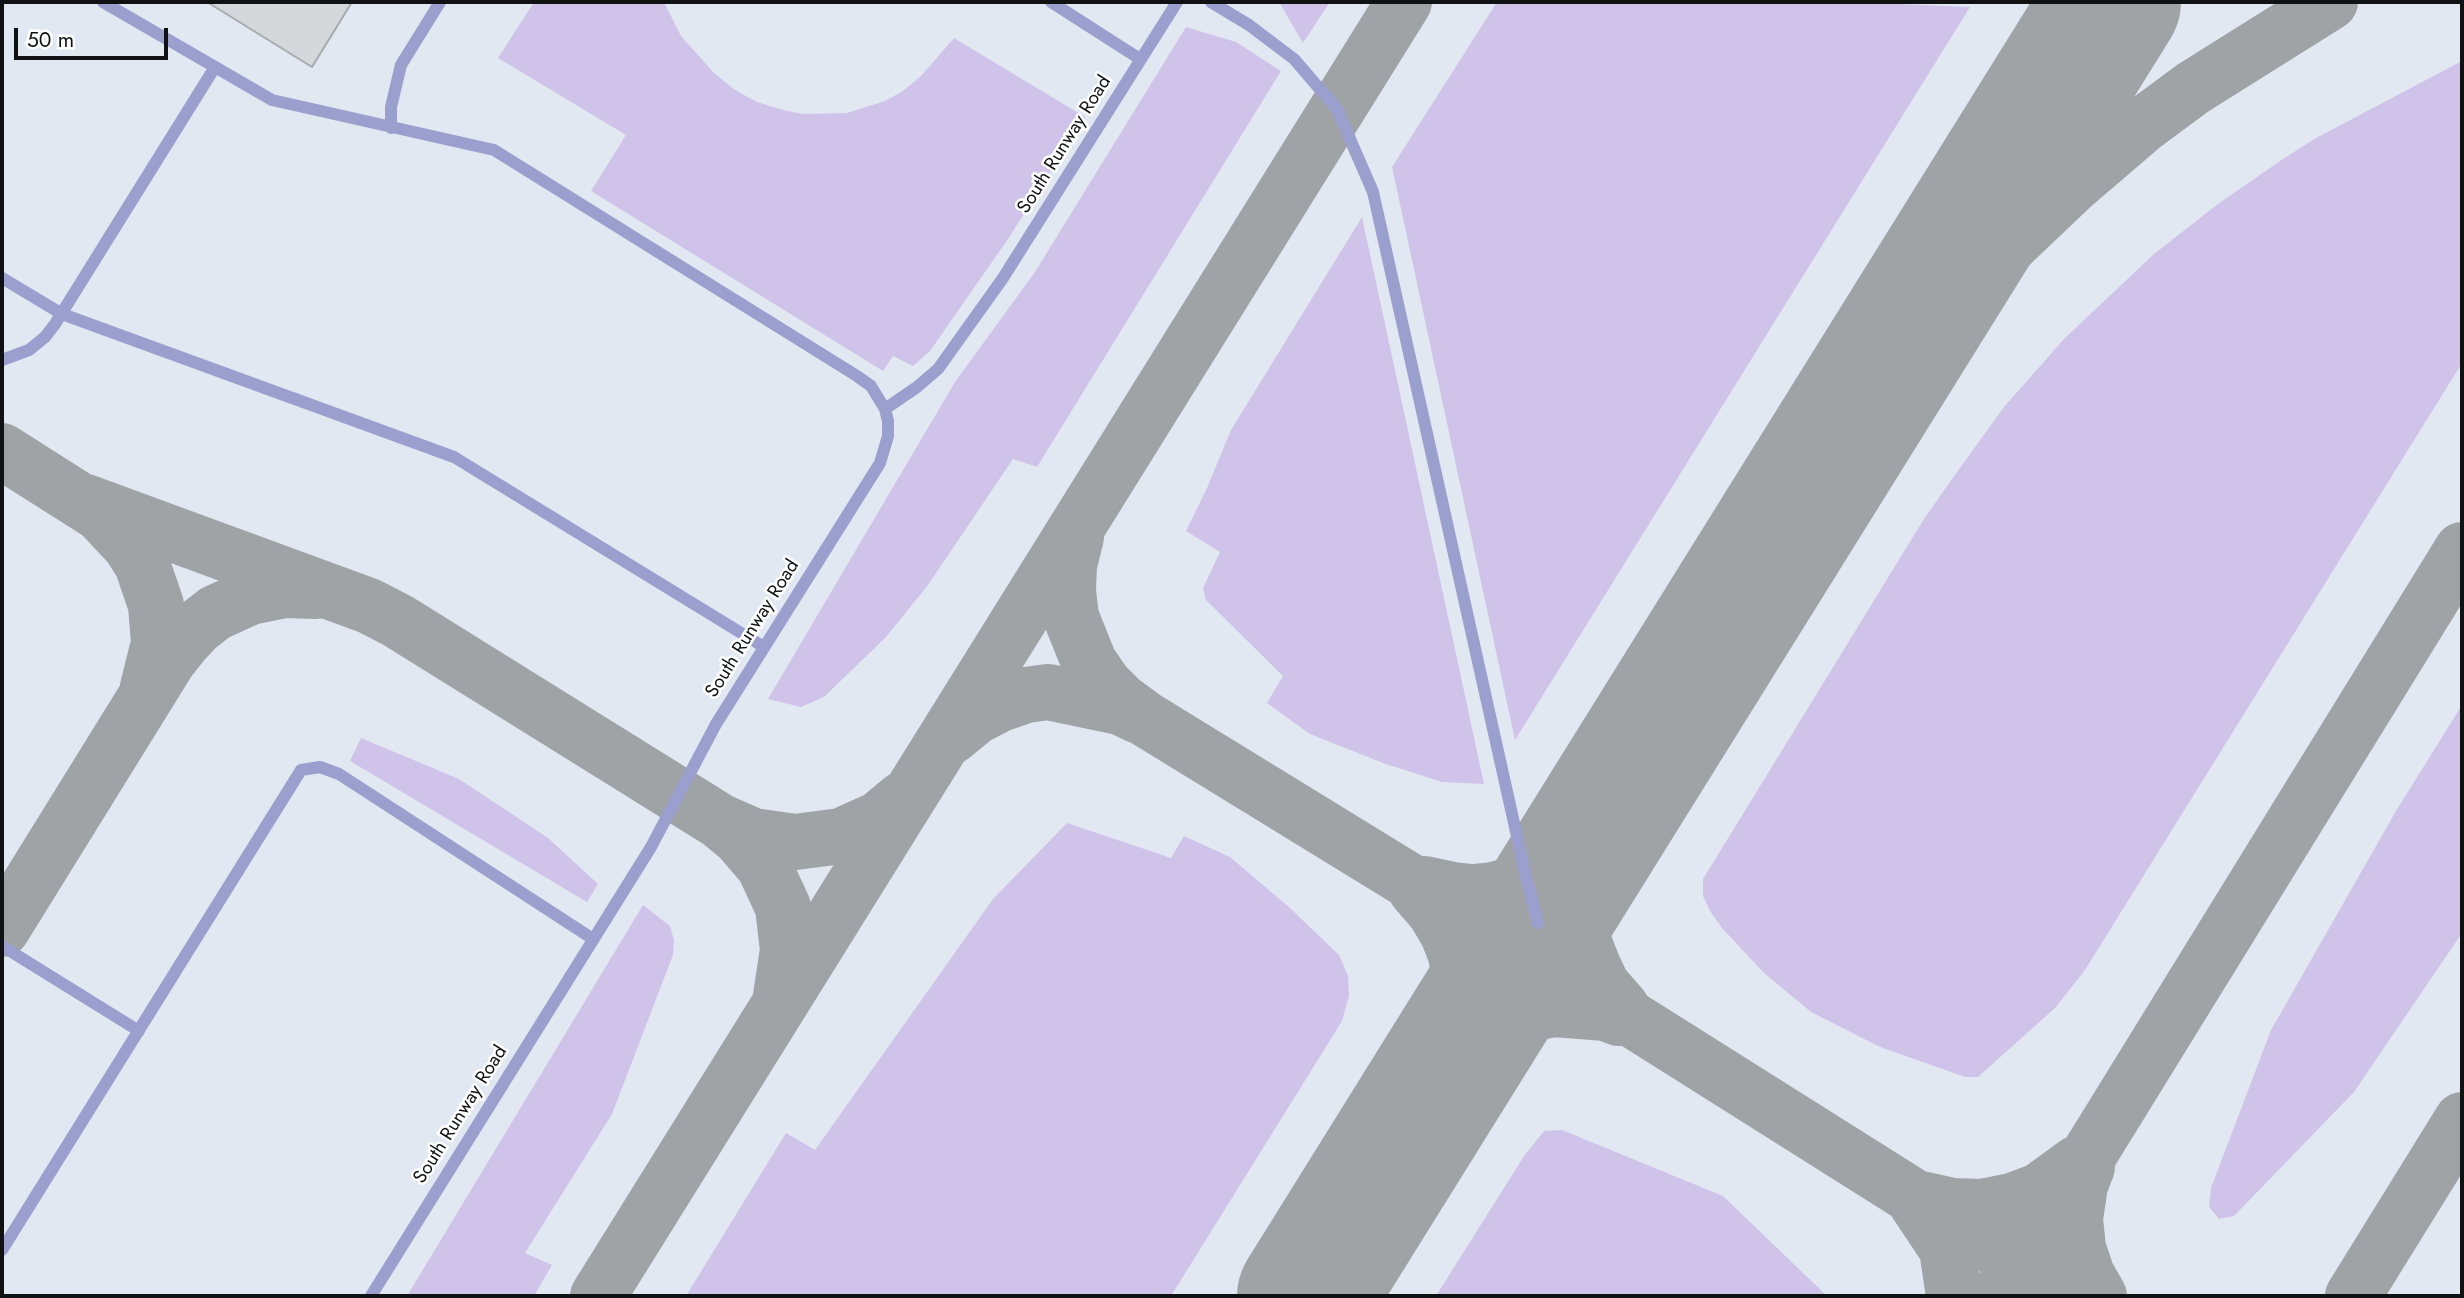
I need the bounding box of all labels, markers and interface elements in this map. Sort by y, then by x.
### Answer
scale bar [18,14,172,58]
text: 50 m [27,25,74,55]
street label: South Runway Road [1013,72,1117,218]
street label: South Runway Road [701,556,805,702]
street label: South Runway Road [409,1042,513,1188]

